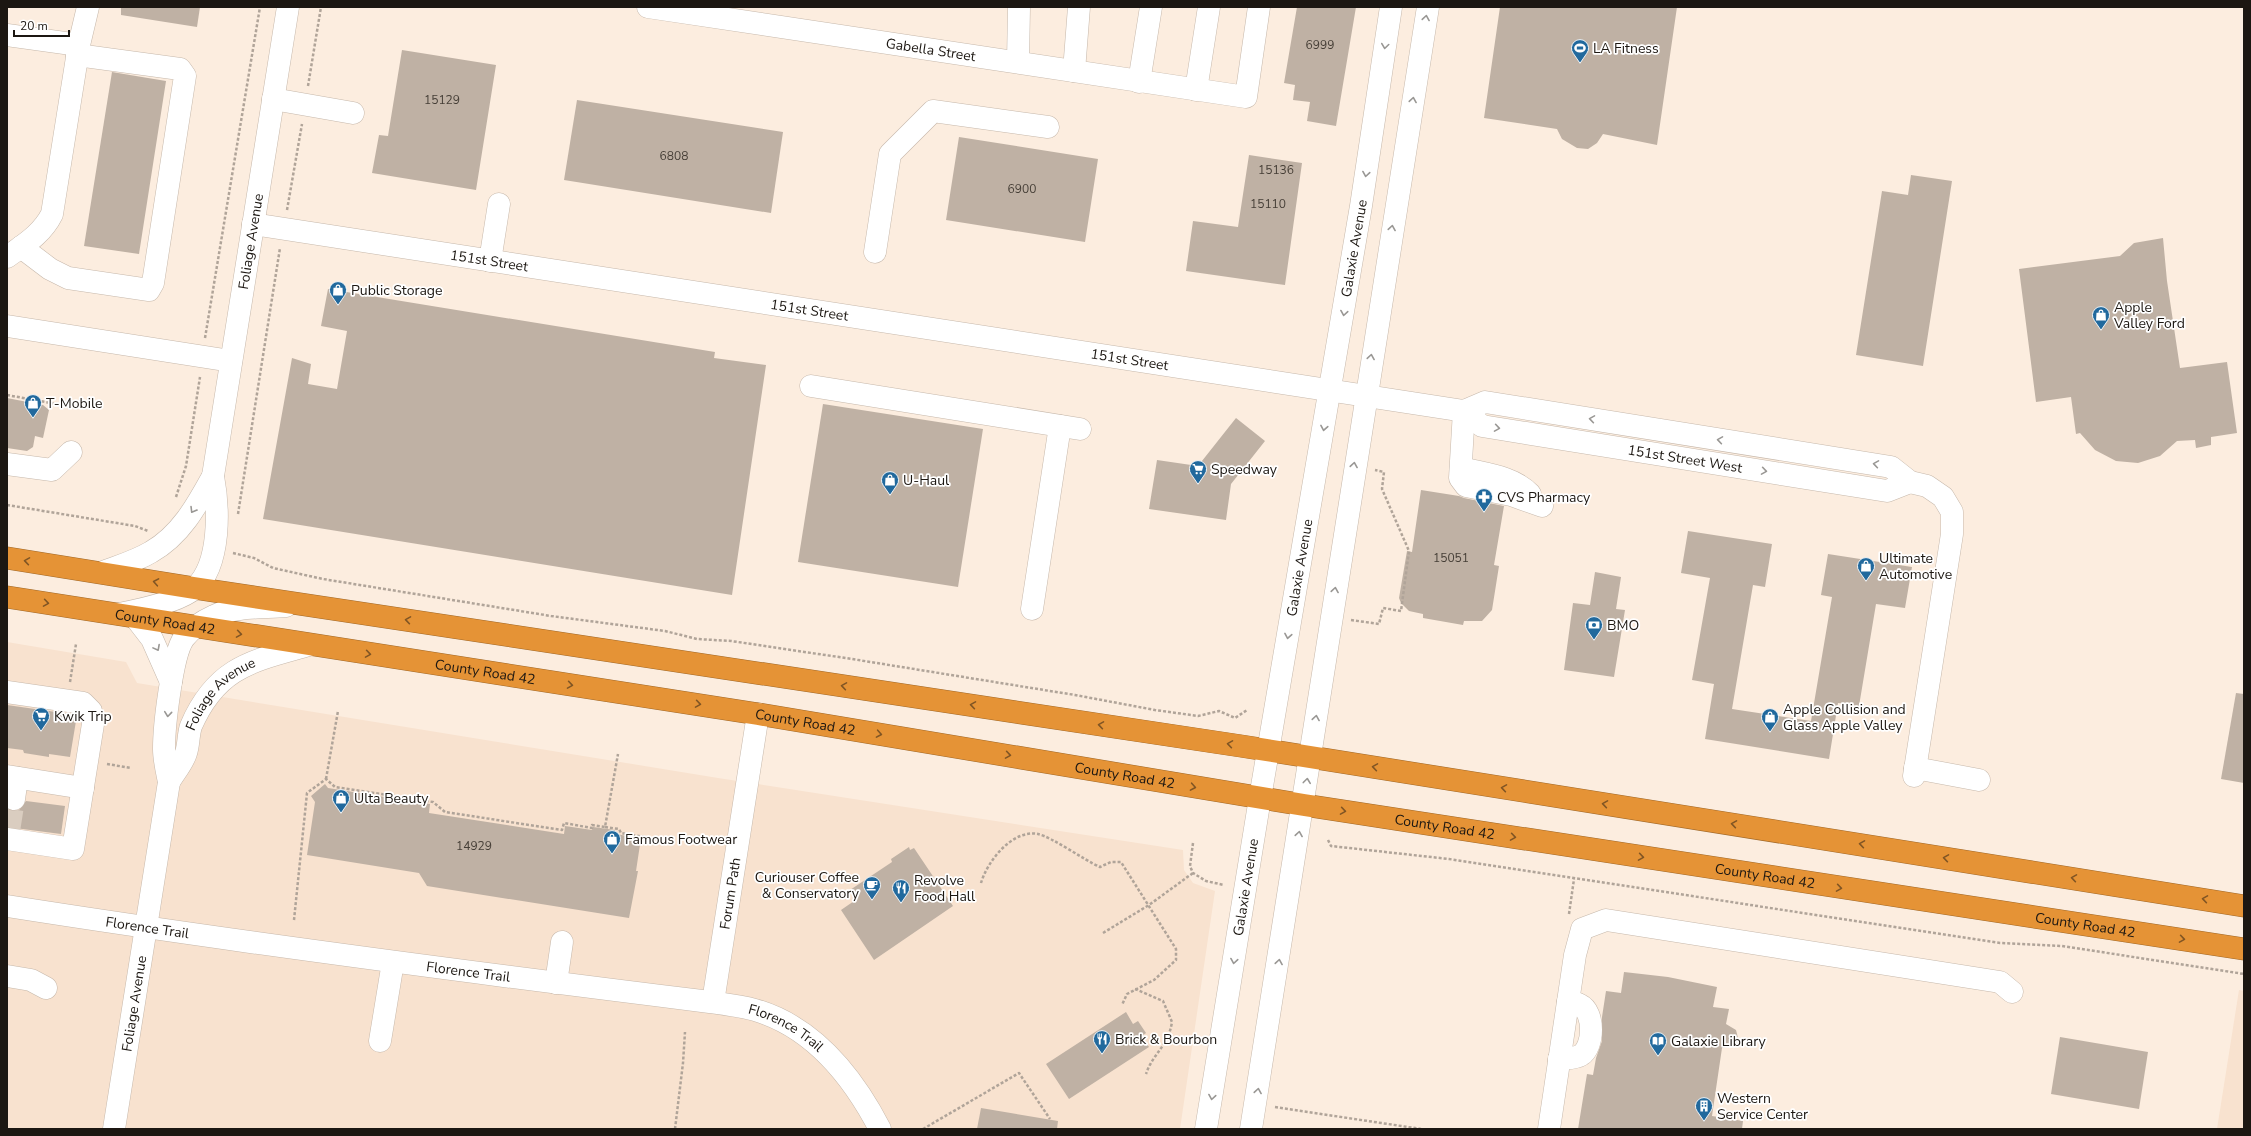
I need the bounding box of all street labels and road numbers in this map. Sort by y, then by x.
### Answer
street label: Gabella Street [885,33,977,66]
street label: Foliage Avenue [233,192,268,291]
street label: Galaxie Avenue [1336,198,1371,298]
street label: 151st Street [449,245,530,276]
street label: 151st Street [769,295,850,325]
street label: 151st Street [1089,344,1170,375]
street label: 151st Street West [1626,440,1744,477]
street label: Galaxie Avenue [1282,518,1317,618]
street label: County Road 42 [114,604,217,639]
street label: Foliage Avenue [181,653,258,733]
street label: County Road 42 [434,654,537,689]
street label: County Road 42 [754,704,857,740]
street label: County Road 42 [1073,757,1176,793]
street label: County Road 42 [1393,809,1496,844]
street label: Galaxie Avenue [1228,837,1263,937]
street label: Forum Path [715,856,745,931]
street label: County Road 42 [1713,859,1817,893]
street label: County Road 42 [2034,908,2137,942]
street label: Florence Trail [104,912,191,943]
street label: Foliage Avenue [117,954,151,1053]
street label: Florence Trail [425,957,512,986]
street label: Florence Trail [746,999,829,1056]

